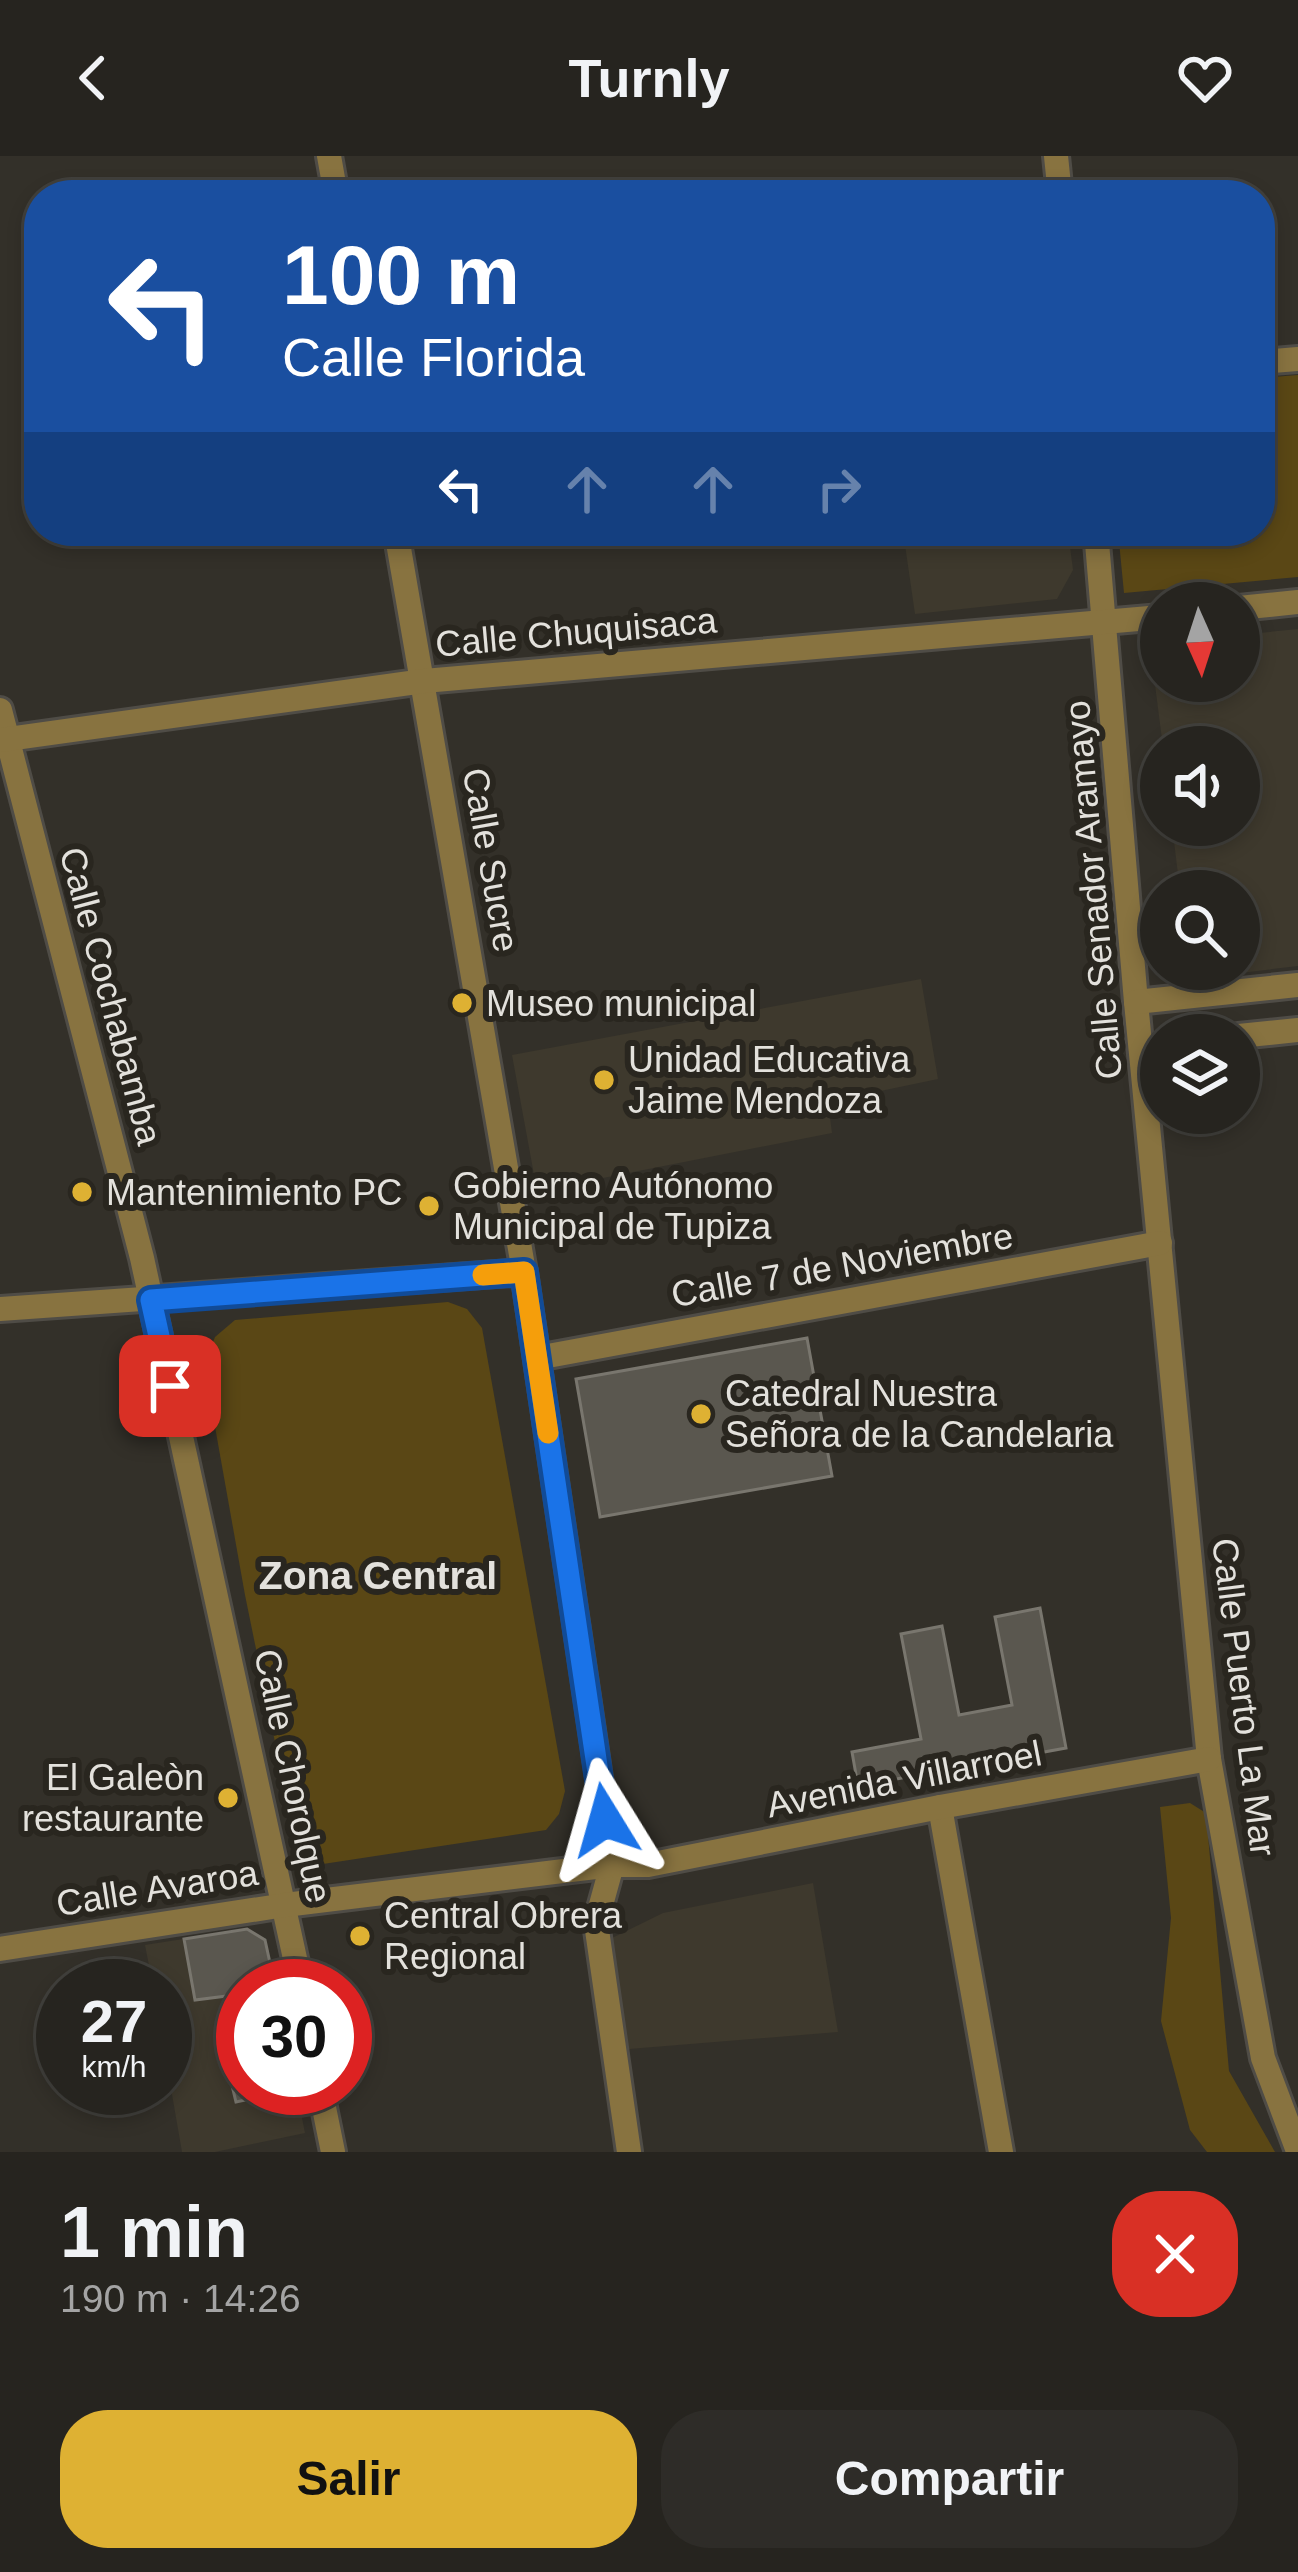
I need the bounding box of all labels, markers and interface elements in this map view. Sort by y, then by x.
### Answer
icon: back [60,45,126,111]
icon: heart [1172,45,1238,111]
text: Turnly [569,48,730,108]
icon: left [84,228,240,384]
text: 100 m [282,228,520,322]
text: Calle Florida [282,327,585,387]
icon: left [428,456,494,522]
icon: ahead [554,456,620,522]
icon: ahead [680,456,746,522]
icon: right [806,456,872,522]
north arrow [1140,582,1260,702]
map controls [1140,582,1260,1134]
street label: Calle Chuquisaca [434,599,719,665]
street label: Calle Senador Aramayo [1056,699,1130,1081]
button: sound [1140,726,1260,846]
street label: Calle Sucre [455,765,527,955]
street label: Calle Cochabamba [52,843,171,1150]
button: search [1140,870,1260,990]
place label: Museo municipal [486,983,756,1024]
marker: Museo municipal [449,990,475,1016]
button: layers [1140,1014,1260,1134]
place label: Unidad Educativa Jaime Mendoza [628,1039,911,1121]
marker: Unidad Educativa Jaime Mendoza [591,1067,617,1093]
place label: Gobierno Autónomo Municipal de Tupiza [453,1165,773,1247]
place label: Mantenimiento PC [106,1172,402,1213]
marker: Mantenimiento PC [69,1179,95,1205]
marker: Gobierno Autónomo Municipal de Tupiza [416,1193,442,1219]
street label: Calle 7 de Noviembre [668,1215,1016,1315]
pin [119,1335,221,1437]
icon: arrive [137,1353,203,1419]
place label: Catedral Nuestra Señora de la Candelaria [725,1373,1114,1455]
marker: Catedral Nuestra Señora de la Candelaria [688,1401,714,1427]
street label: Calle Puerto La Mar [1204,1536,1284,1858]
district label: Zona Central [259,1554,497,1597]
street label: Calle Chorolque [246,1645,340,1907]
street label: Avenida Villarroel [763,1732,1045,1826]
place label: El Galeòn restaurante [22,1757,204,1839]
position arrow [542,1757,668,1883]
marker: El Galeòn restaurante [215,1785,241,1811]
street label: Calle Avaroa [53,1852,262,1924]
place label: Central Obrera Regional [384,1895,623,1977]
marker: Central Obrera Regional [347,1923,373,1949]
speed limit sign: 30 [216,1959,372,2115]
text: 27 [81,1988,147,2055]
text: km/h [81,2050,147,2083]
button: close [1112,2191,1238,2317]
text: 1 min [60,2192,248,2272]
text: 190 m · 14:26 [60,2277,301,2320]
button: Salir [60,2410,637,2548]
button: Compartir [661,2410,1238,2548]

